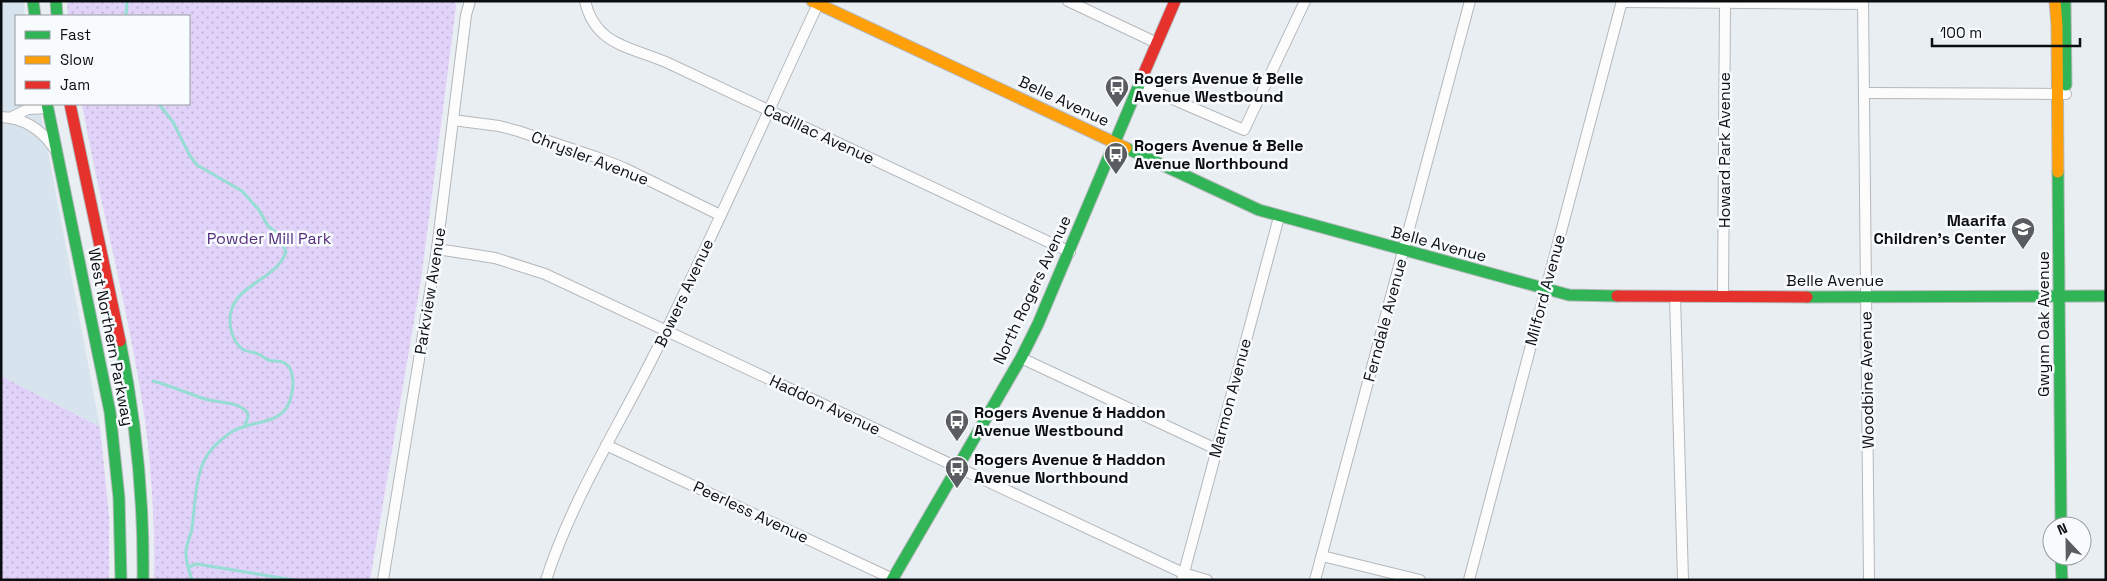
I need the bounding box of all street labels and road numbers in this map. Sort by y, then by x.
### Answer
street label: Belle Avenue [1015,71,1113,131]
street label: Howard Park Avenue [1714,72,1735,228]
street label: Cadillac Avenue [760,99,878,169]
street label: Chrysler Avenue [528,126,652,190]
street label: North Rogers Avenue [988,212,1076,368]
street label: Belle Avenue [1389,221,1489,267]
street label: Parkview Avenue [410,226,450,356]
street label: Milford Avenue [1520,232,1570,348]
street label: Bowers Avenue [650,235,718,351]
street label: West Northern Parkway [83,246,139,428]
street label: Gwynn Oak Avenue [2033,251,2054,397]
street label: Ferndale Avenue [1358,256,1412,384]
street label: Belle Avenue [1786,270,1884,291]
street label: Woodbine Avenue [1855,311,1879,449]
street label: Marmon Avenue [1204,336,1256,460]
street label: Haddon Avenue [766,370,884,440]
street label: Peerless Avenue [690,476,812,548]

